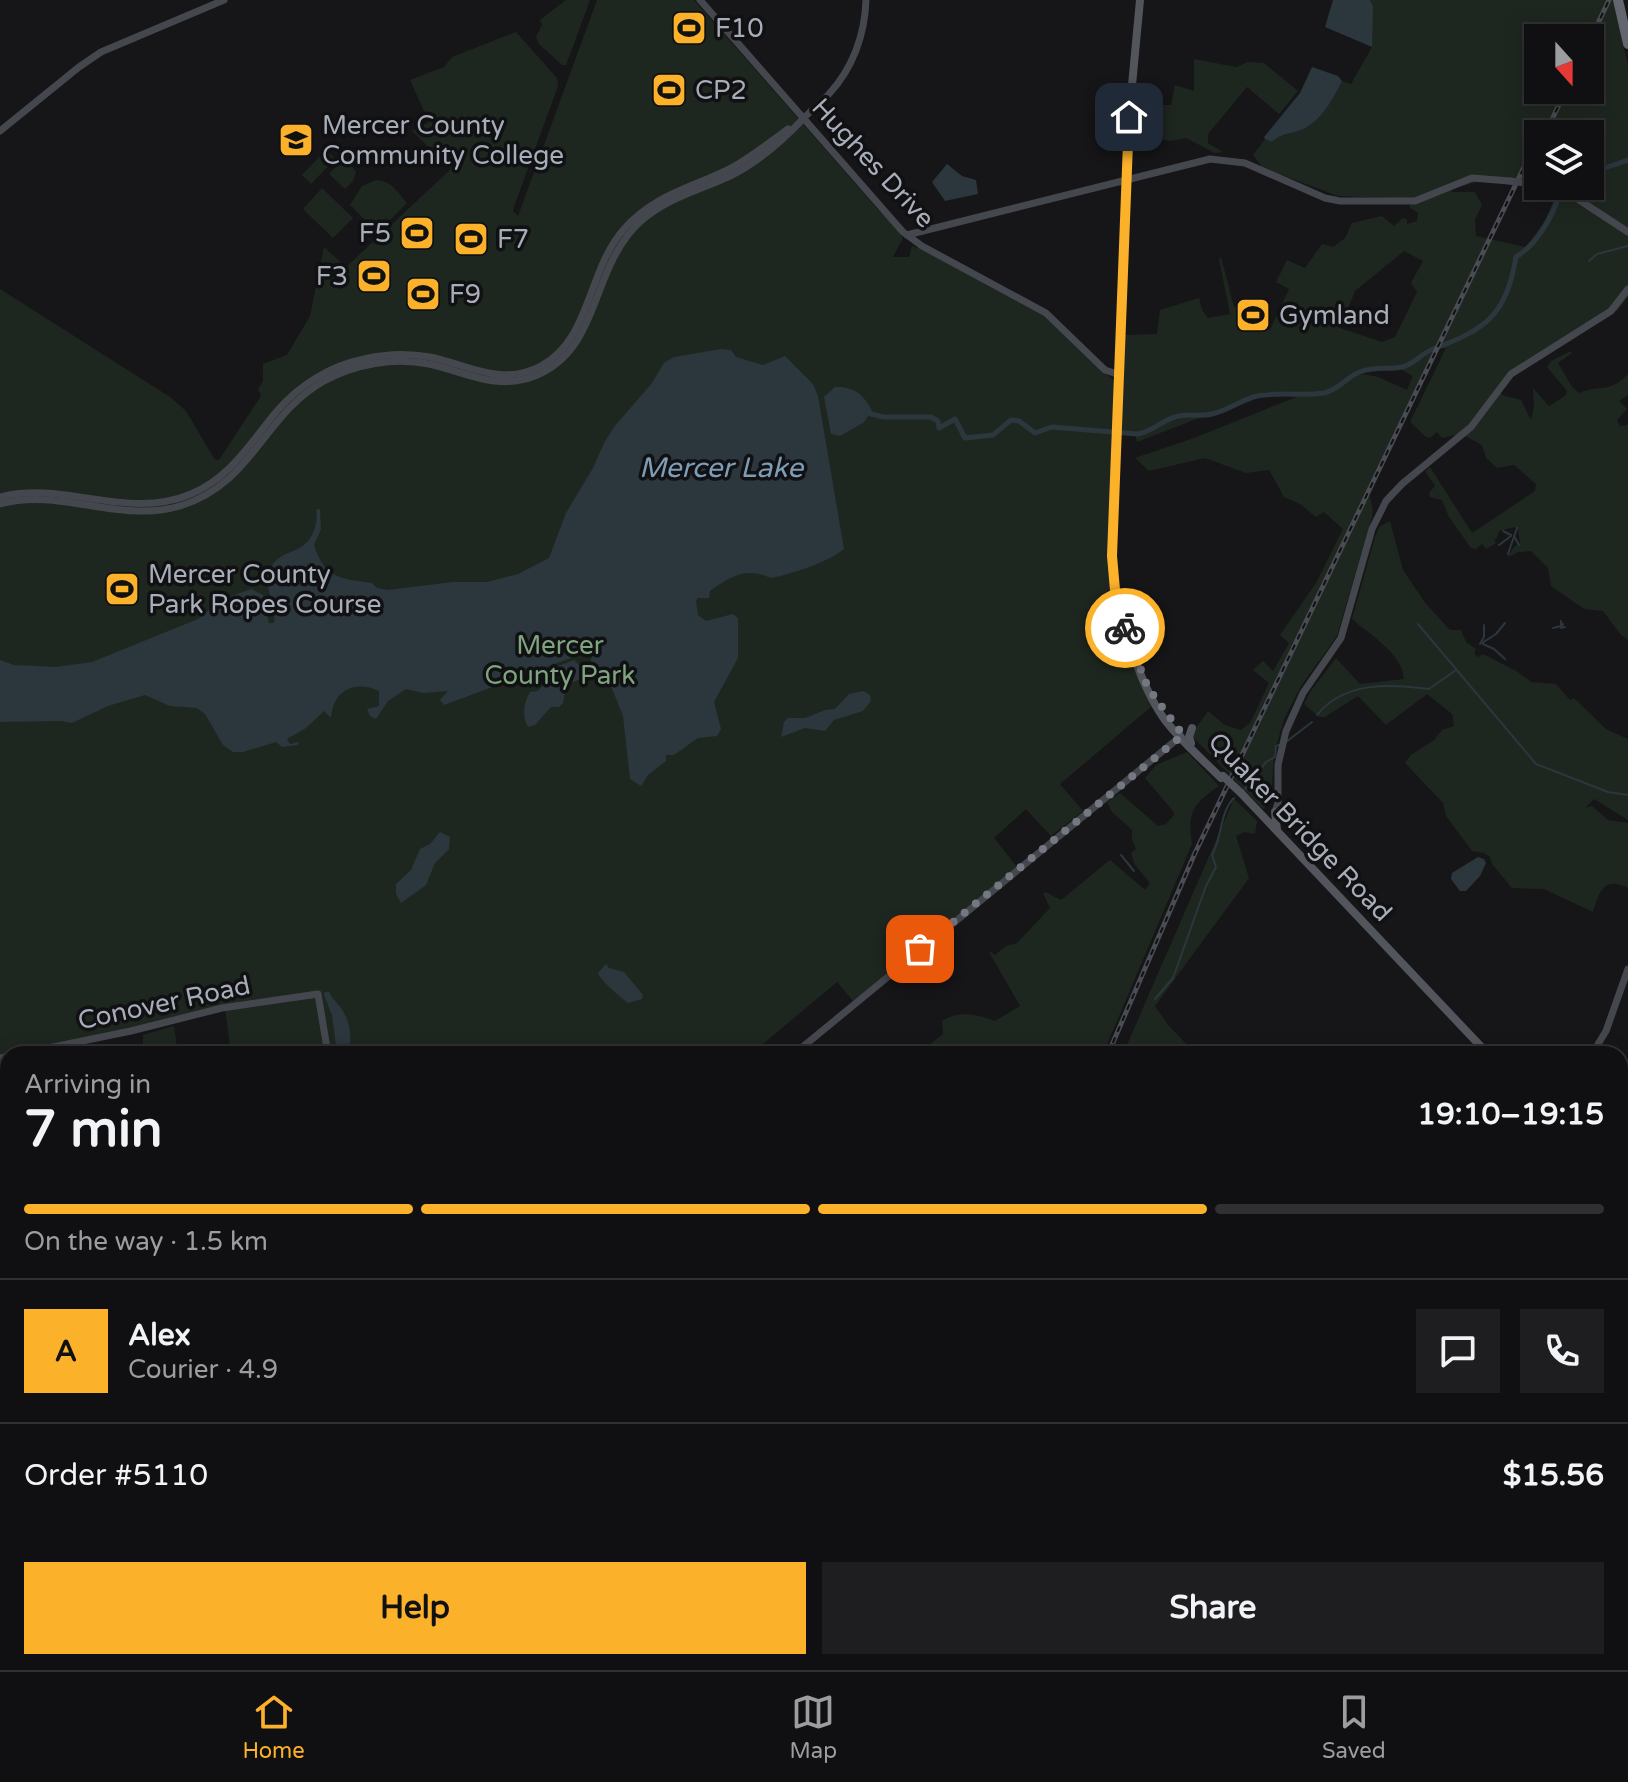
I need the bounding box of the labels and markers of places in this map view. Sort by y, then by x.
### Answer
sports icon: F10 [670,9,708,47]
place label: F10 [715,13,763,44]
sports icon: CP2 [650,71,688,109]
place label: CP2 [695,75,747,106]
pin [1095,83,1163,151]
place label: Mercer County Community College [322,110,564,171]
school or university icon: Mercer County Community College [277,121,315,159]
sports icon: F5 [398,214,436,252]
place label: F5 [359,218,391,249]
sports icon: F7 [452,220,490,258]
place label: F7 [497,224,529,255]
sports icon: F3 [355,257,393,295]
place label: F3 [316,261,348,292]
sports icon: F9 [404,275,442,313]
place label: F9 [449,279,481,310]
sports icon: Gymland [1234,296,1272,334]
place label: Gymland [1279,300,1390,331]
place label: Mercer County Park Ropes Course [148,559,381,620]
sports icon: Mercer County Park Ropes Course [103,570,141,608]
pin [886,915,954,983]

